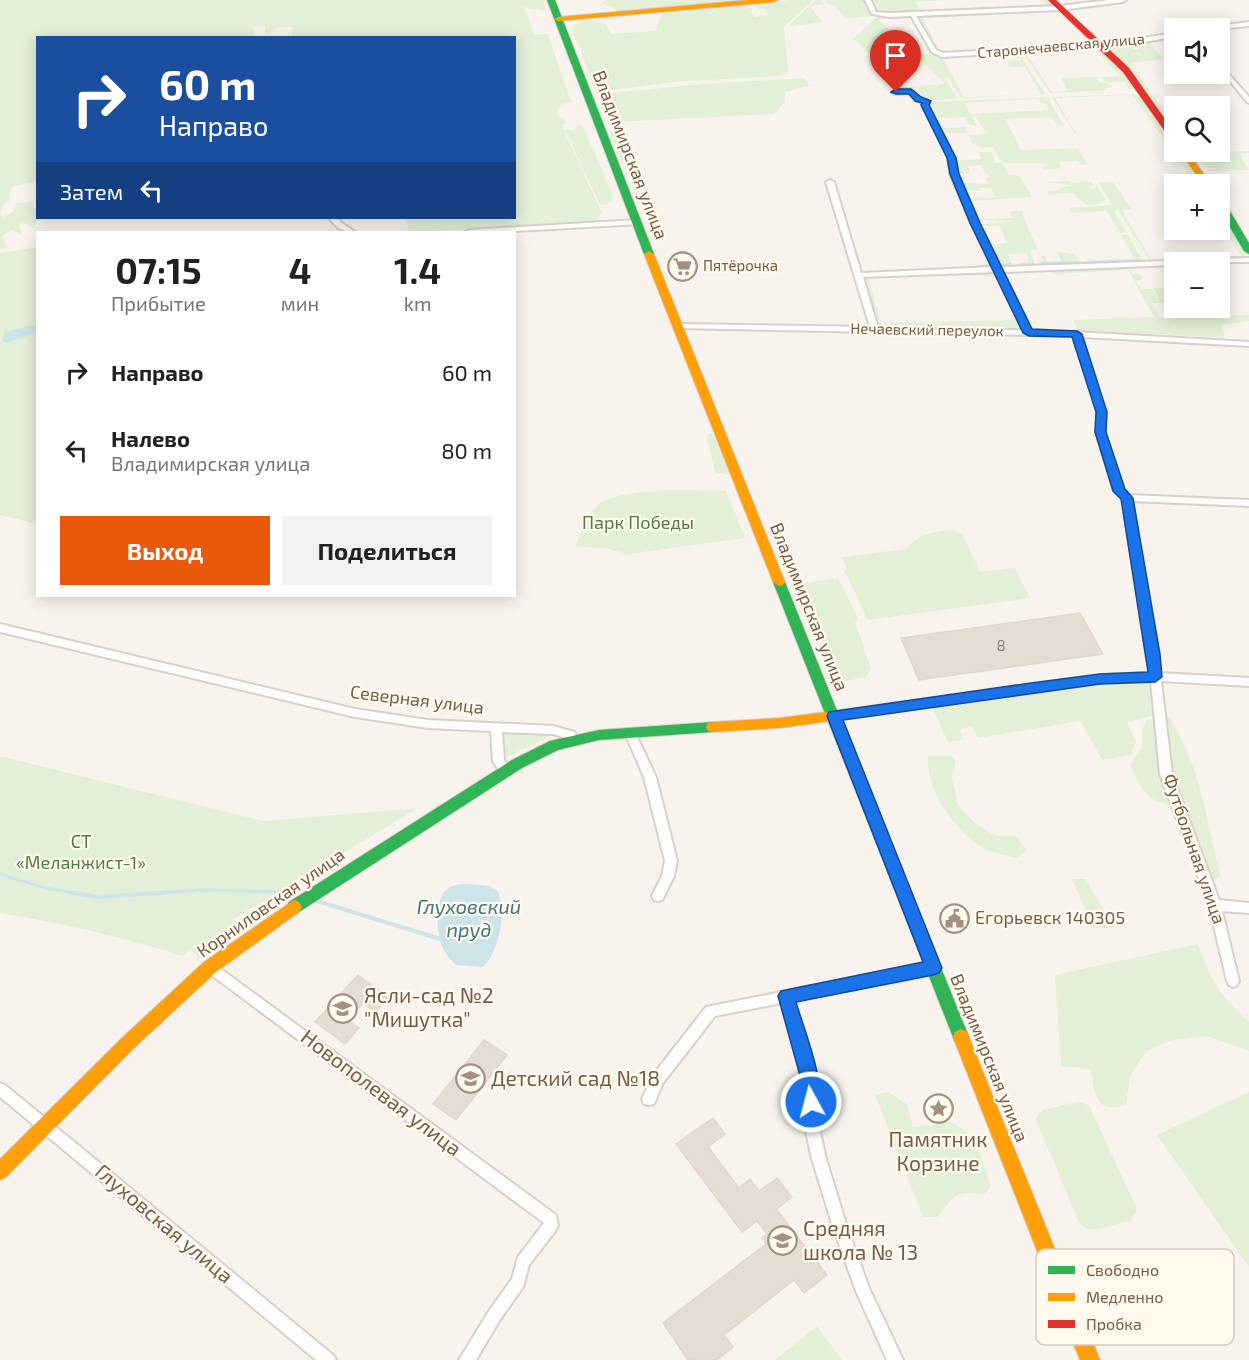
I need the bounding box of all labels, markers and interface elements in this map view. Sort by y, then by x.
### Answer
map controls [1164,18,1230,318]
button: sound [1164,18,1230,84]
street label: Старонечаевская улица [976,29,1145,62]
pin [870,30,921,92]
icon: arrive [879,39,912,72]
text: 60 m [159,58,256,108]
icon: right [60,60,138,138]
street label: Владимирская улица [589,67,673,242]
button: search [1164,96,1230,162]
text: Направо [159,109,268,141]
icon: left [135,174,168,207]
button: + [1164,174,1230,240]
text: Затем [60,178,123,204]
text: 07:15 [115,248,202,291]
text: 4 [288,248,311,291]
text: 1.4 [394,248,441,291]
supermarket icon: Пятёрочка [666,250,698,282]
button: − [1164,252,1230,318]
place label: Пятёрочка [703,256,778,274]
text: Прибытие [111,291,206,315]
text: мин [281,291,319,315]
text: km [404,291,431,315]
street label: Нечаевский переулок [850,319,1004,340]
icon: right [60,356,93,389]
text: Направо [111,359,204,385]
text: 60 m [442,359,492,385]
text: Налево [111,425,190,451]
icon: left [60,434,93,467]
text: 80 m [441,437,492,463]
text: Владимирская улица [111,451,310,475]
park label: Парк Победы [582,511,694,533]
button: Выход [60,516,270,585]
button: Поделиться [282,516,492,585]
street label: Владимирская улица [766,519,854,694]
house number: 8 [996,636,1006,654]
street label: Северная улица [349,680,485,718]
street label: Футбольная улица [1159,771,1231,927]
park label: СТ «Меланжист-1» [16,830,146,873]
street label: Корниловская улица [192,843,349,961]
water label: Глуховский пруд [417,894,521,941]
public building icon: Егорьевск 140305 [938,902,970,934]
place label: Егорьевск 140305 [975,906,1125,928]
street label: Владимирская улица [946,970,1034,1145]
place label: Ясли-сад №2 "Мишутка" [364,982,494,1032]
school or university icon: Ясли-сад №2 "Мишутка" [327,992,359,1024]
street label: Новополевая улица [296,1023,467,1161]
school or university icon: Детский сад №18 [454,1063,486,1095]
place label: Детский сад №18 [491,1065,660,1090]
position arrow [779,1070,843,1134]
place icon: Памятник Корзине [922,1093,954,1125]
place label: Памятник Корзине [889,1126,987,1175]
street label: Глуховская улица [90,1158,239,1289]
place label: Средняя школа № 13 [803,1215,918,1264]
school or university icon: Средняя школа № 13 [766,1225,798,1257]
legend [1036,1249,1234,1345]
text: Свободно [1086,1260,1159,1279]
text: Медленно [1086,1287,1163,1306]
text: Пробка [1086,1314,1142,1333]

